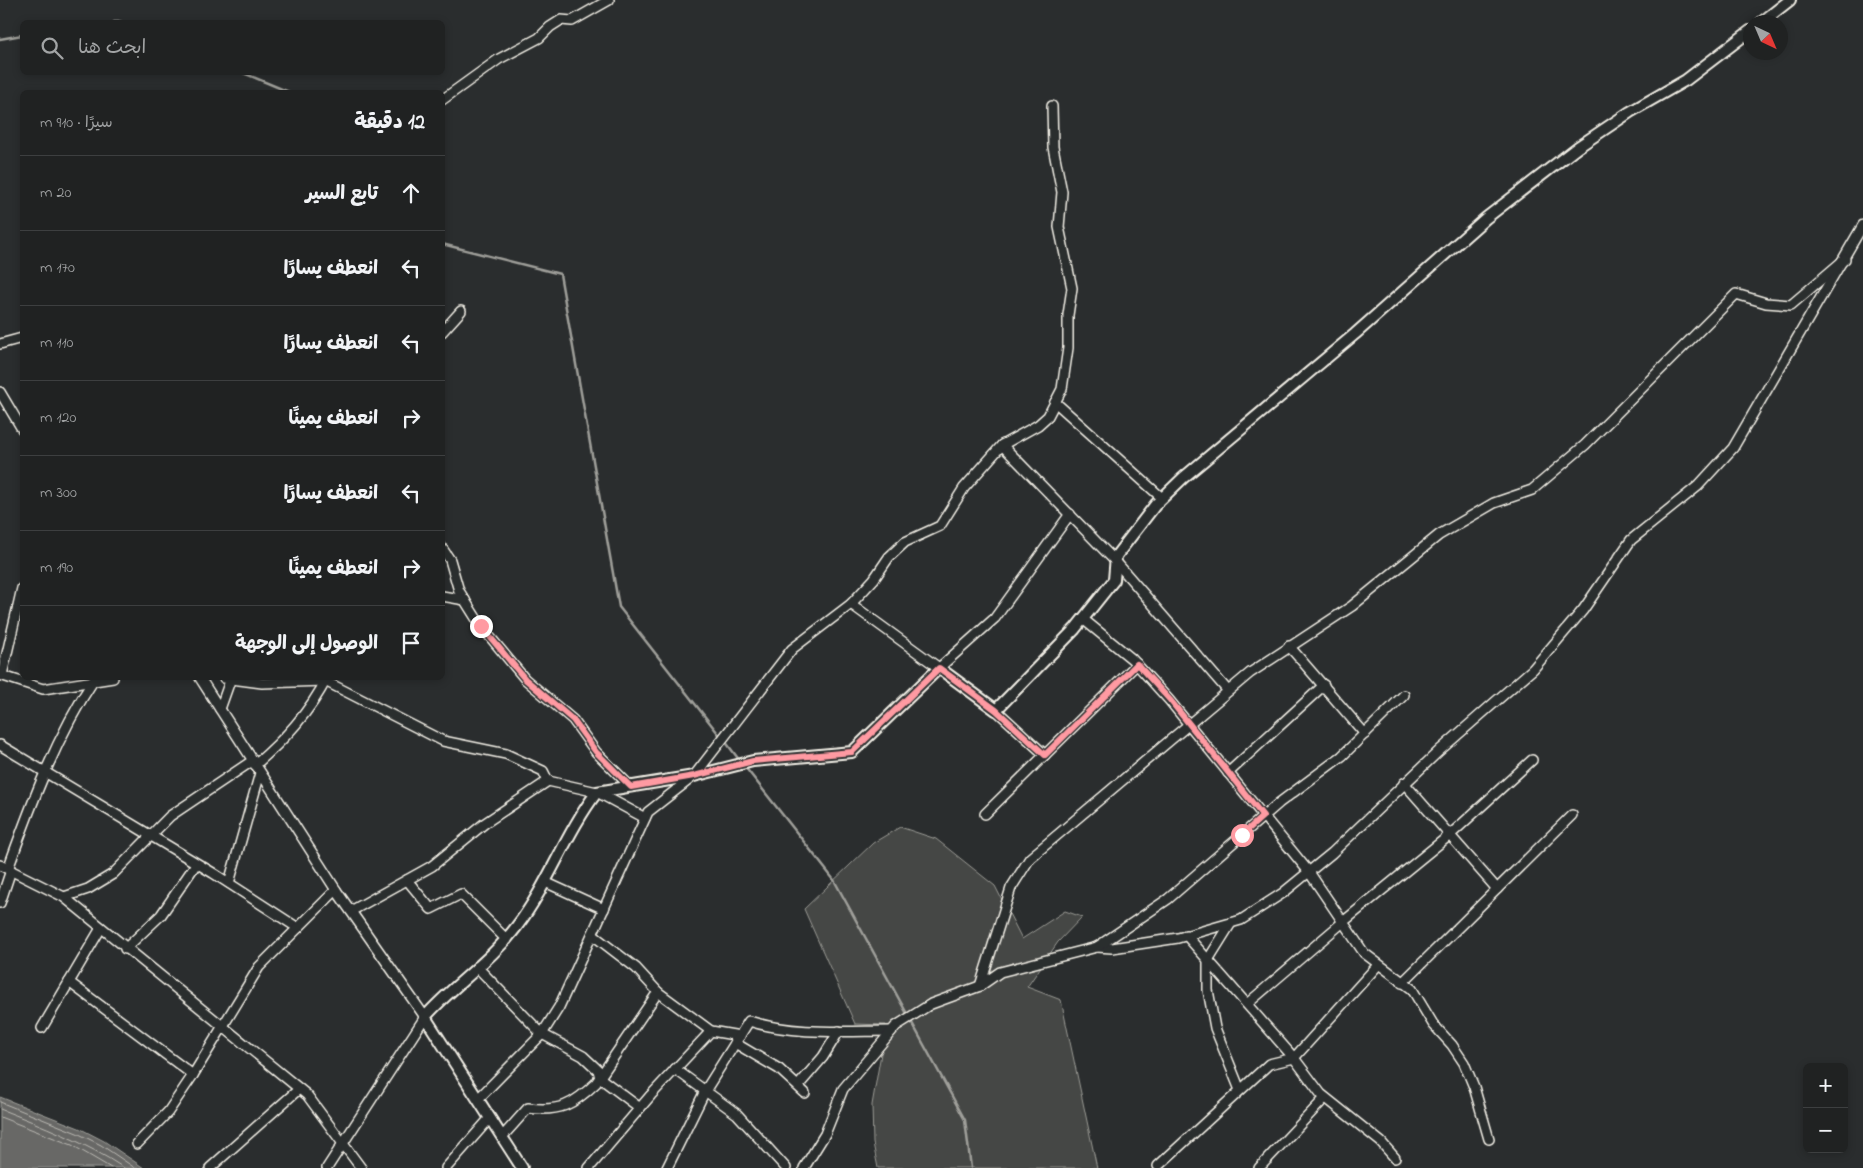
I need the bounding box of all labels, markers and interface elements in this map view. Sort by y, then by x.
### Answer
north arrow [1743,15,1788,60]
search box [20,20,445,75]
icon: search [38,34,66,62]
text: ابحث هنا [78,35,146,62]
text: 12 دقيقة [354,108,425,138]
text: سيرًا · 910 m [40,111,113,135]
icon: ahead [397,179,425,207]
text: 20 m [40,181,71,205]
text: تابع السير [306,181,378,208]
icon: left [397,254,425,282]
text: 170 m [40,256,75,280]
text: انعطف يسارًا [283,256,378,283]
icon: left [397,329,425,357]
text: 110 m [40,331,74,355]
text: انعطف يسارًا [283,331,378,358]
icon: right [397,404,425,432]
text: 120 m [40,406,76,430]
text: انعطف يمينًا [288,406,378,433]
icon: left [397,479,425,507]
text: 300 m [40,481,77,505]
text: انعطف يسارًا [283,481,378,508]
icon: right [397,554,425,582]
text: 190 m [40,556,73,580]
text: انعطف يمينًا [288,556,378,583]
route end [470,615,493,638]
icon: arrive [397,629,425,657]
text: الوصول إلى الوجهة [235,631,378,658]
route start [1231,824,1254,847]
map controls [1803,1063,1848,1153]
button: + [1803,1063,1848,1108]
button: − [1803,1108,1848,1153]

